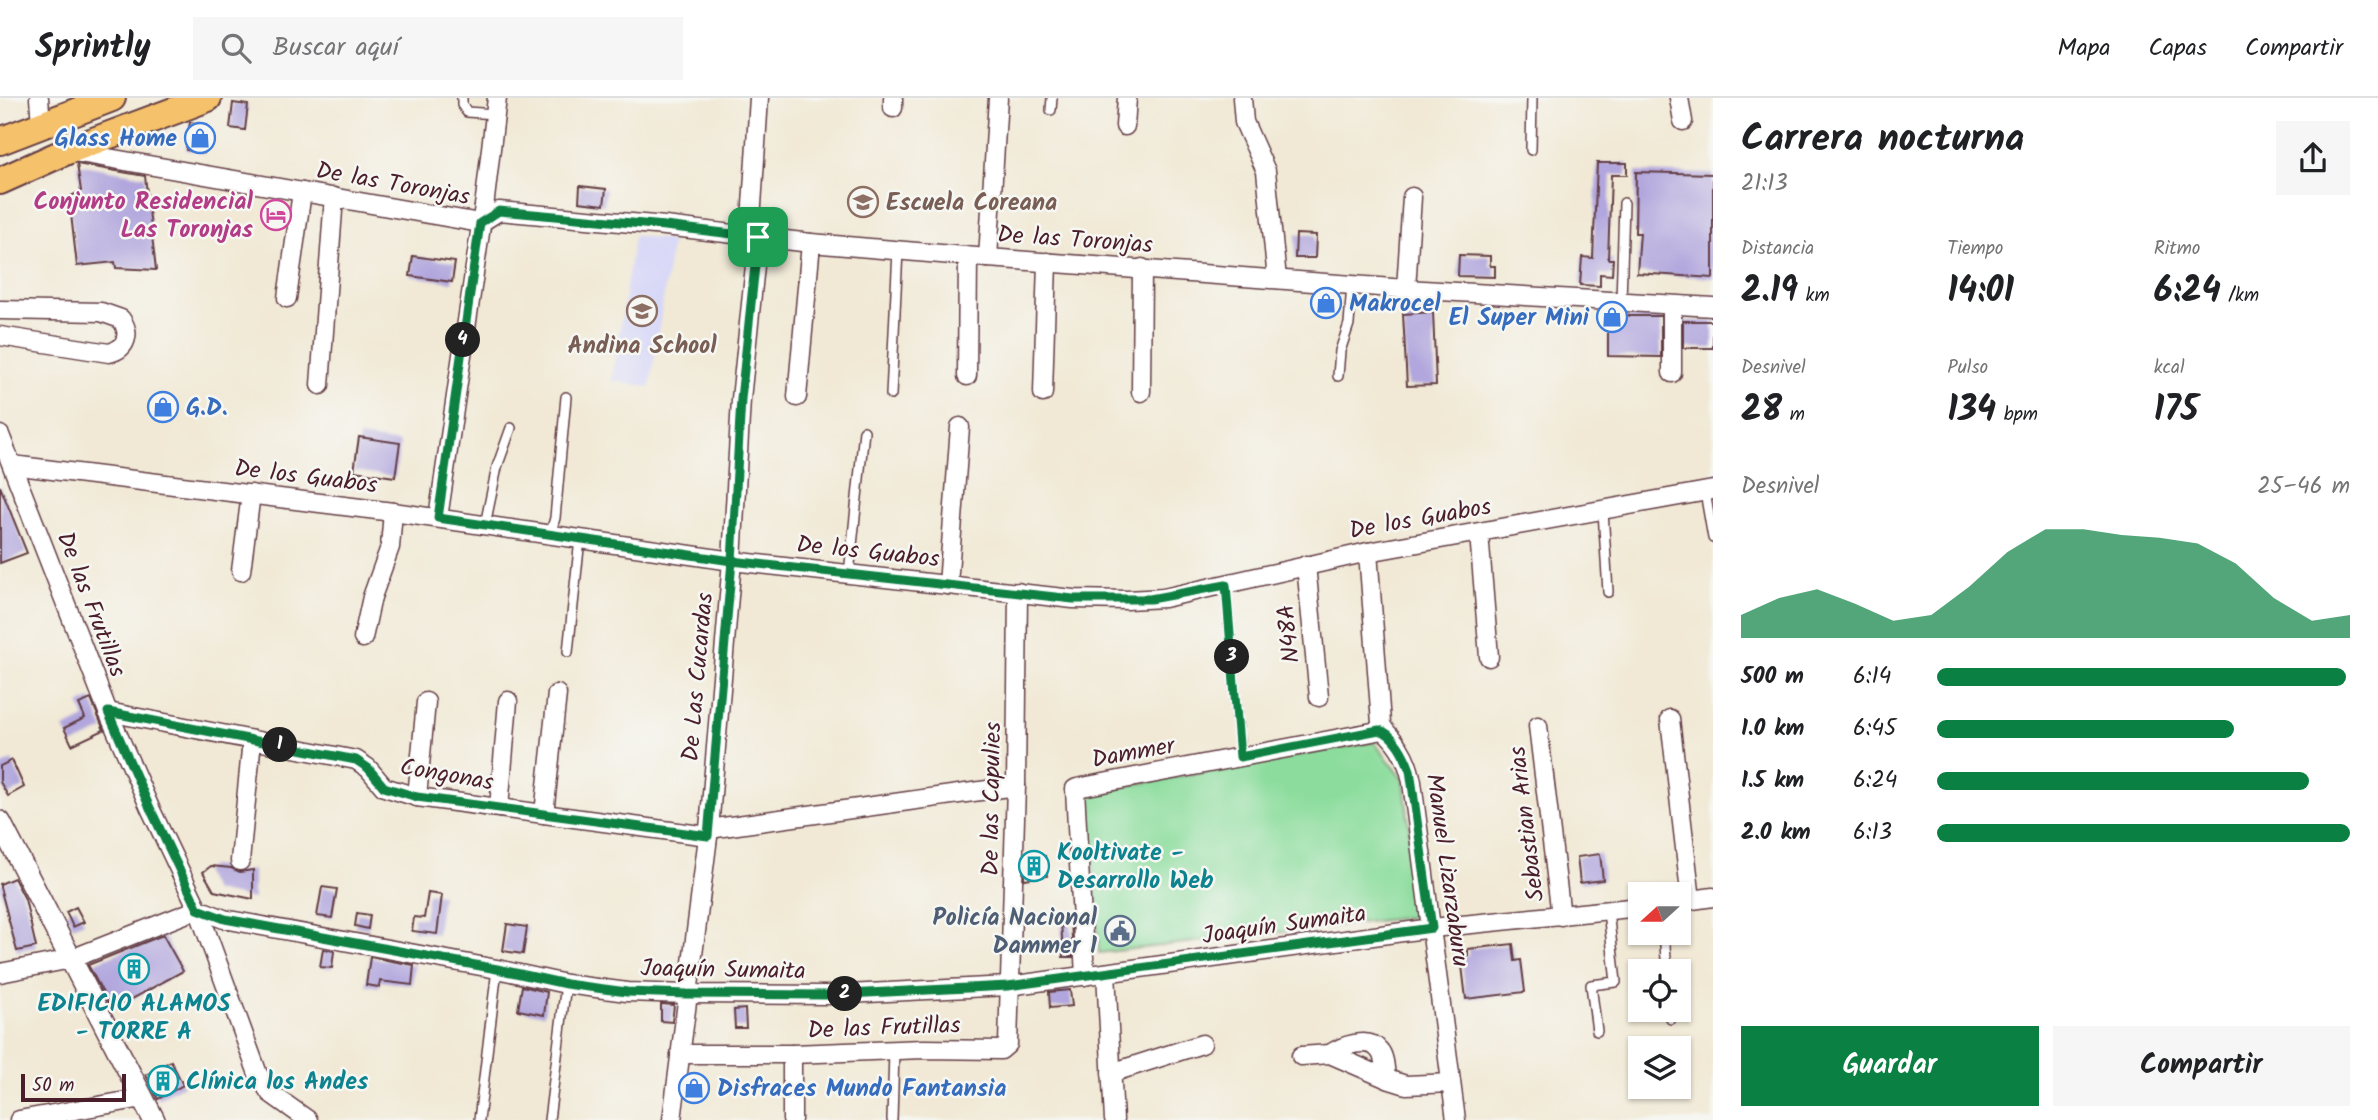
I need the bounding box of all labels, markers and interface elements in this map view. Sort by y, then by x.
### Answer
search box [193,17,683,80]
text: Sprintly [35,22,151,75]
text: Buscar aquí [273,27,399,69]
icon: search [217,29,255,67]
text: Mapa [2058,29,2110,68]
text: Capas [2148,29,2207,68]
text: Compartir [2245,29,2343,68]
text: Carrera nocturna [1741,110,2024,170]
place label: Glass Home [54,120,177,159]
shop icon: Glass Home [183,121,217,155]
button: share [2276,121,2350,195]
street label: De las Toronjas [313,152,473,217]
text: 21:13 [1741,166,1788,202]
place label: Conjunto Residencial Las Toronjas [34,183,254,250]
place label: Escuela Coreana [886,184,1057,223]
school or university icon: Escuela Coreana [846,185,880,219]
hotel icon: Conjunto Residencial Las Toronjas [259,198,293,232]
pin [728,207,788,267]
street label: De las Toronjas [996,216,1154,265]
icon: arrive [739,218,777,256]
text: Distancia [1741,234,1814,264]
text: Tiempo [1947,234,2003,264]
text: Ritmo [2154,234,2200,264]
text: 2.19 [1741,264,1798,320]
text: 14:01 [1947,264,2014,320]
text: 6:24 [2154,264,2221,320]
text: km [1798,281,1830,311]
text: /km [2221,281,2259,311]
place label: Makrocel [1349,285,1441,324]
shop icon: Makrocel [1309,286,1343,320]
school or university icon: Andina School [625,294,659,328]
place label: El Super Mini [1449,299,1590,338]
shop icon: El Super Mini [1595,300,1629,334]
pin: 4 [446,322,480,358]
text: 4 [457,324,468,354]
place label: Andina School [567,327,717,366]
text: Desnivel [1741,353,1806,383]
text: Pulso [1947,353,1988,383]
text: kcal [2154,353,2185,383]
text: 28 [1741,383,1782,439]
text: 134 [1947,383,1996,439]
text: 175 [2154,383,2198,439]
place label: G.D. [186,389,228,428]
shop icon: G.D. [146,390,180,424]
text: m [1782,400,1805,430]
text: bpm [1996,400,2038,430]
street label: De los Guabos [232,449,379,506]
text: Desnivel [1741,469,1819,505]
text: 25–46 m [2257,469,2350,505]
street label: De los Guabos [1346,488,1494,551]
street label: De las Frutillas [45,526,136,683]
street label: De los Guabos [794,526,941,579]
street label: De Las Cucardas [672,591,725,763]
street label: N48A [1267,603,1312,665]
pin: 3 [1214,640,1250,674]
text: 3 [1226,641,1237,671]
text: 500 m [1741,659,1804,695]
text: 6:14 [1853,659,1891,695]
text: 1.0 km [1741,711,1804,747]
text: 6:45 [1853,711,1896,747]
street label: De las Capulies [972,722,1013,876]
street label: Dammer [1089,727,1180,780]
pin: 1 [262,728,298,762]
text: 1 [277,729,282,759]
street label: Sebastian Arias [1499,744,1556,904]
street label: Congonas [397,748,497,803]
text: 1.5 km [1741,763,1804,799]
text: 6:24 [1853,763,1897,799]
street label: Manuel Lizarzaburu [1414,771,1479,970]
text: 2.0 km [1741,815,1811,851]
text: 6:13 [1853,815,1892,851]
place label: Kooltivate - Desarrollo Web [1057,834,1214,901]
building icon: Kooltivate - Desarrollo Web [1017,849,1051,883]
north arrow [1628,882,1690,945]
map controls [1628,882,1691,1099]
street label: Joaquín Sumaita [1200,895,1369,956]
place label: Policía Nacional Dammer 1 [933,899,1098,966]
public building icon: Policía Nacional Dammer 1 [1103,914,1137,948]
street label: Joaquín Sumaita [640,950,806,991]
building icon: EDIFICIO ALAMOS - TORRE A [117,952,151,986]
button: locate [1628,959,1691,1022]
pin: 2 [828,976,862,1012]
text: 2 [839,978,850,1008]
place label: EDIFICIO ALAMOS - TORRE A [38,985,231,1052]
street label: De las Frutillas [807,1006,961,1051]
button: Guardar [1741,1026,2039,1106]
button: Compartir [2053,1026,2350,1106]
button: layers [1628,1036,1691,1099]
place label: Clínica los Andes [186,1063,368,1102]
building icon: Clínica los Andes [146,1064,180,1098]
place label: Disfraces Mundo Fantansia [717,1070,1007,1109]
scale bar [21,1071,126,1103]
text: 50 m [32,1071,74,1101]
shop icon: Disfraces Mundo Fantansia [677,1071,711,1105]

